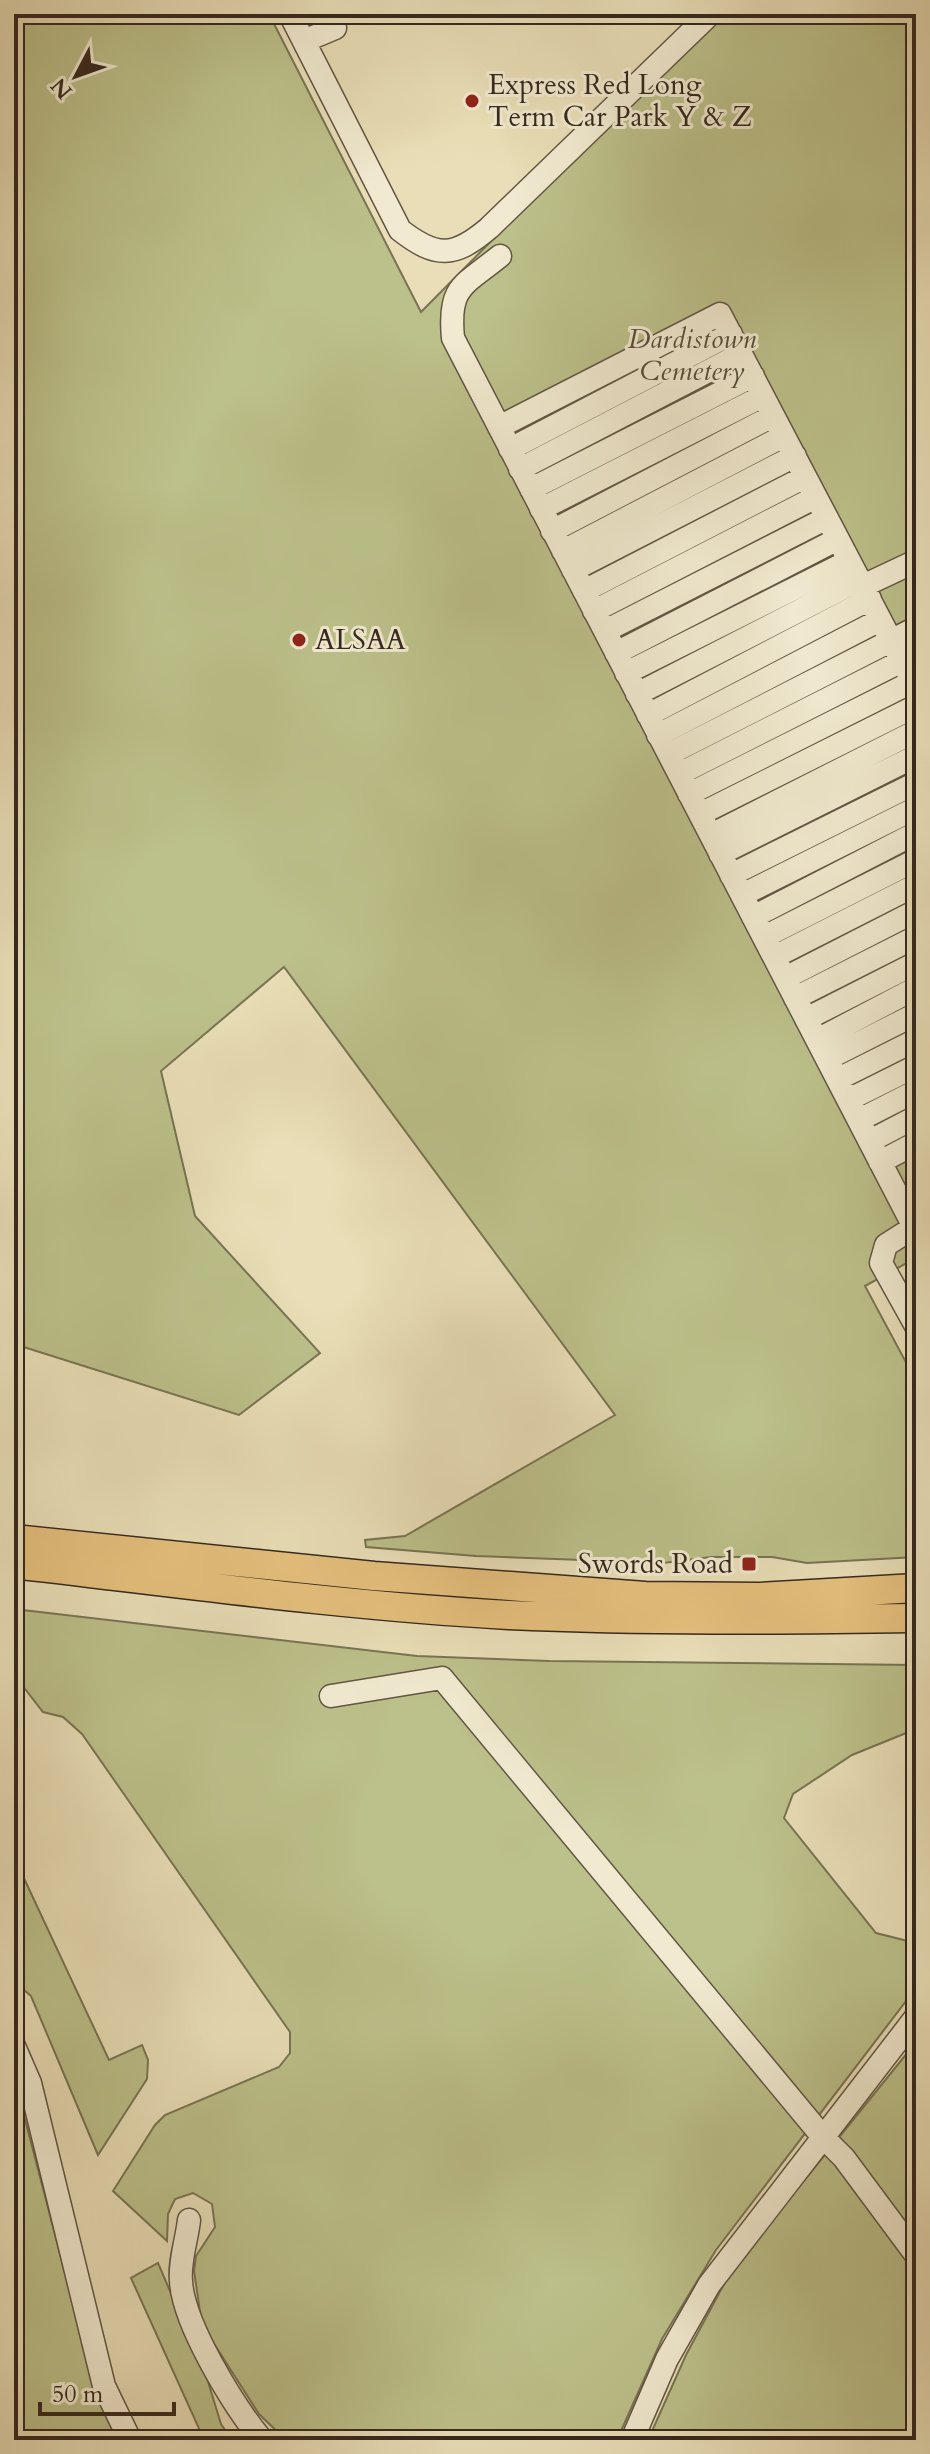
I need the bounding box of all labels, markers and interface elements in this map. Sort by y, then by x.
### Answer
north arrow [36,36,116,116]
place label: Express Red Long Term Car Park Y & Z [488,66,752,136]
text: N [44,71,79,106]
marker: Express Red Long Term Car Park Y & Z [463,92,481,110]
park label: Dardistown Cemetery [628,320,757,390]
place label: ALSAA [315,621,406,659]
marker: ALSAA [290,631,308,649]
place label: Swords Road [578,1545,733,1583]
marker: Swords Road [740,1555,758,1573]
scale bar [40,2366,174,2416]
text: 50 m [52,2378,104,2411]

